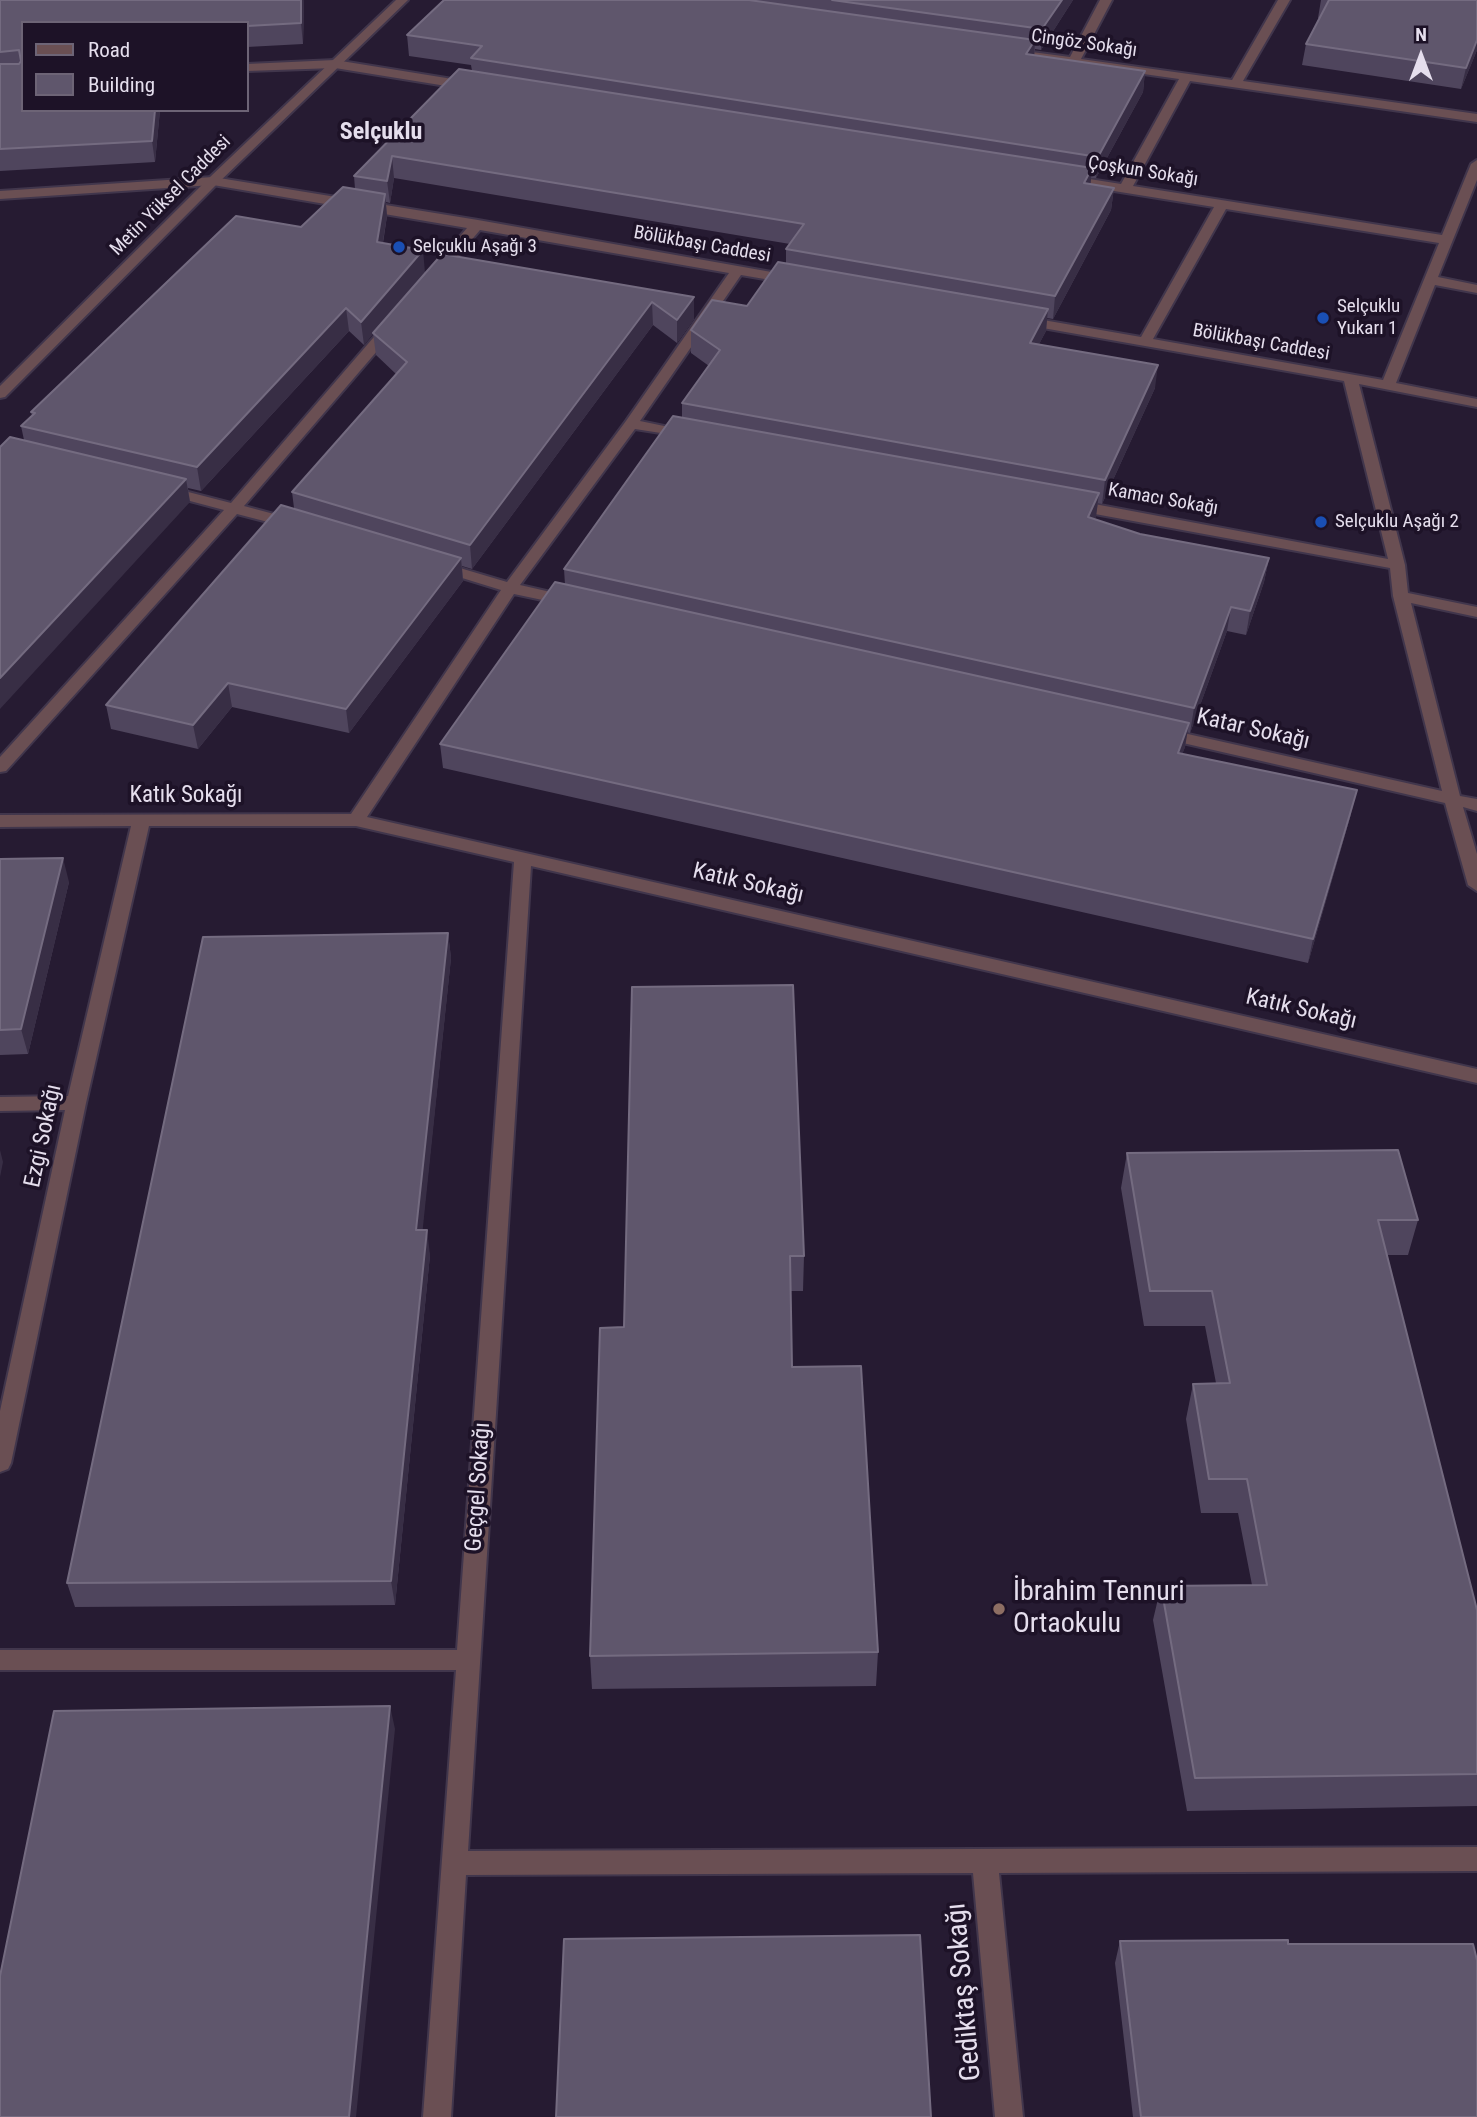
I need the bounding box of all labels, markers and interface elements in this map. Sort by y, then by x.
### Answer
legend [21,21,248,112]
north arrow [1386,21,1456,91]
text: N [1415,23,1427,46]
street label: Cingöz Sokağı [1030,25,1138,63]
text: Road [88,38,130,62]
text: Building [88,73,155,97]
district label: Selçuklu [340,119,422,147]
street label: Metin Yüksel Caddesi [106,131,236,261]
street label: Çoşkun Sokağı [1086,152,1200,192]
street label: Bölükbaşı Caddesi [632,222,772,268]
place label: Selçuklu Aşağı 3 [413,236,537,258]
marker: Selçuklu Aşağı 3 [391,239,407,255]
place label: Selçuklu Yukarı 1 [1337,296,1400,340]
marker: Selçuklu Yukarı 1 [1315,310,1331,326]
street label: Bölükbaşı Caddesi [1191,320,1331,366]
street label: Kamacı Sokağı [1106,479,1220,521]
place label: Selçuklu Aşağı 2 [1335,511,1459,533]
marker: Selçuklu Aşağı 2 [1313,514,1329,530]
street label: Katar Sokağı [1194,704,1312,756]
street label: Katık Sokağı [129,782,243,810]
street label: Katık Sokağı [690,858,806,910]
street label: Katık Sokağı [1243,984,1359,1036]
street label: Ezgi Sokağı [20,1082,68,1190]
street label: Geçgel Sokağı [461,1422,497,1552]
place label: İbrahim Tennuri Ortaokulu [1013,1576,1185,1642]
marker: İbrahim Tennuri Ortaokulu [991,1601,1007,1617]
street label: Gediktaş Sokağı [940,1902,990,2082]

